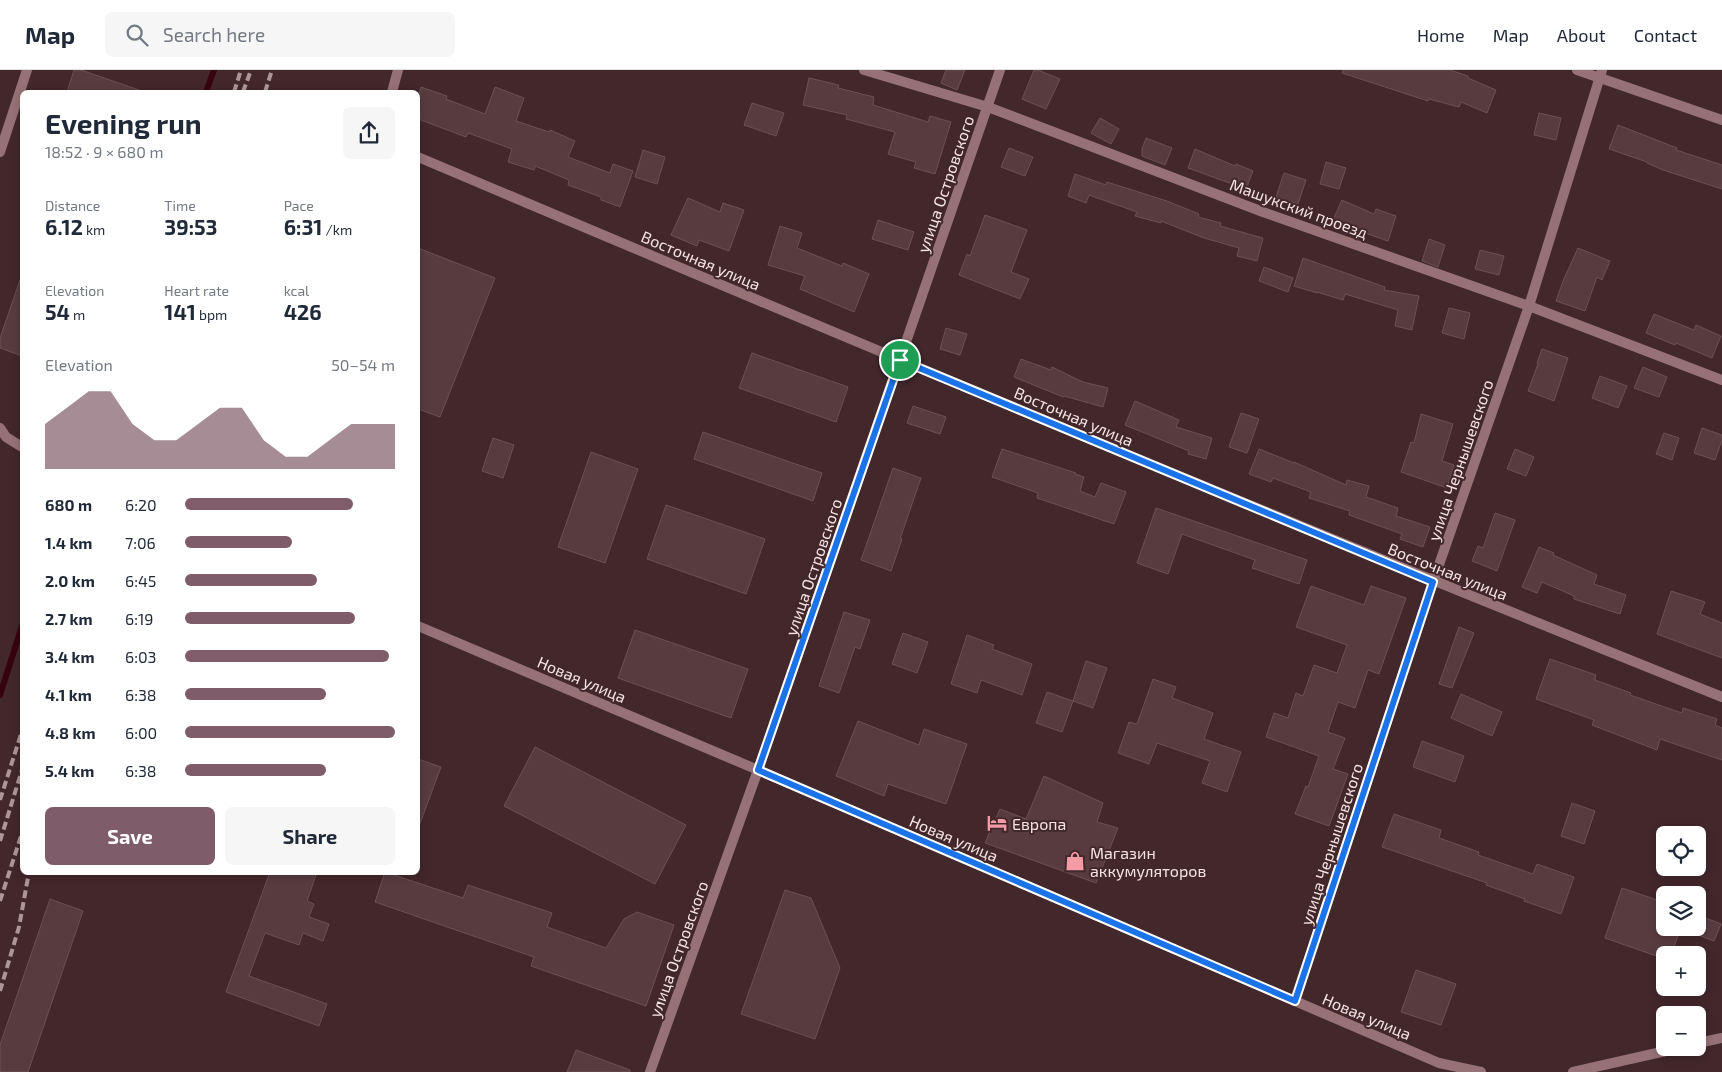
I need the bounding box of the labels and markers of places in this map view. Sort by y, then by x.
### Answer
pin [879,339,921,381]
hotel icon: Европа [986,812,1008,834]
place label: Европа [1012,814,1066,833]
place label: Магазин аккумуляторов [1090,843,1206,881]
shop icon: Магазин аккумуляторов [1064,850,1086,872]

